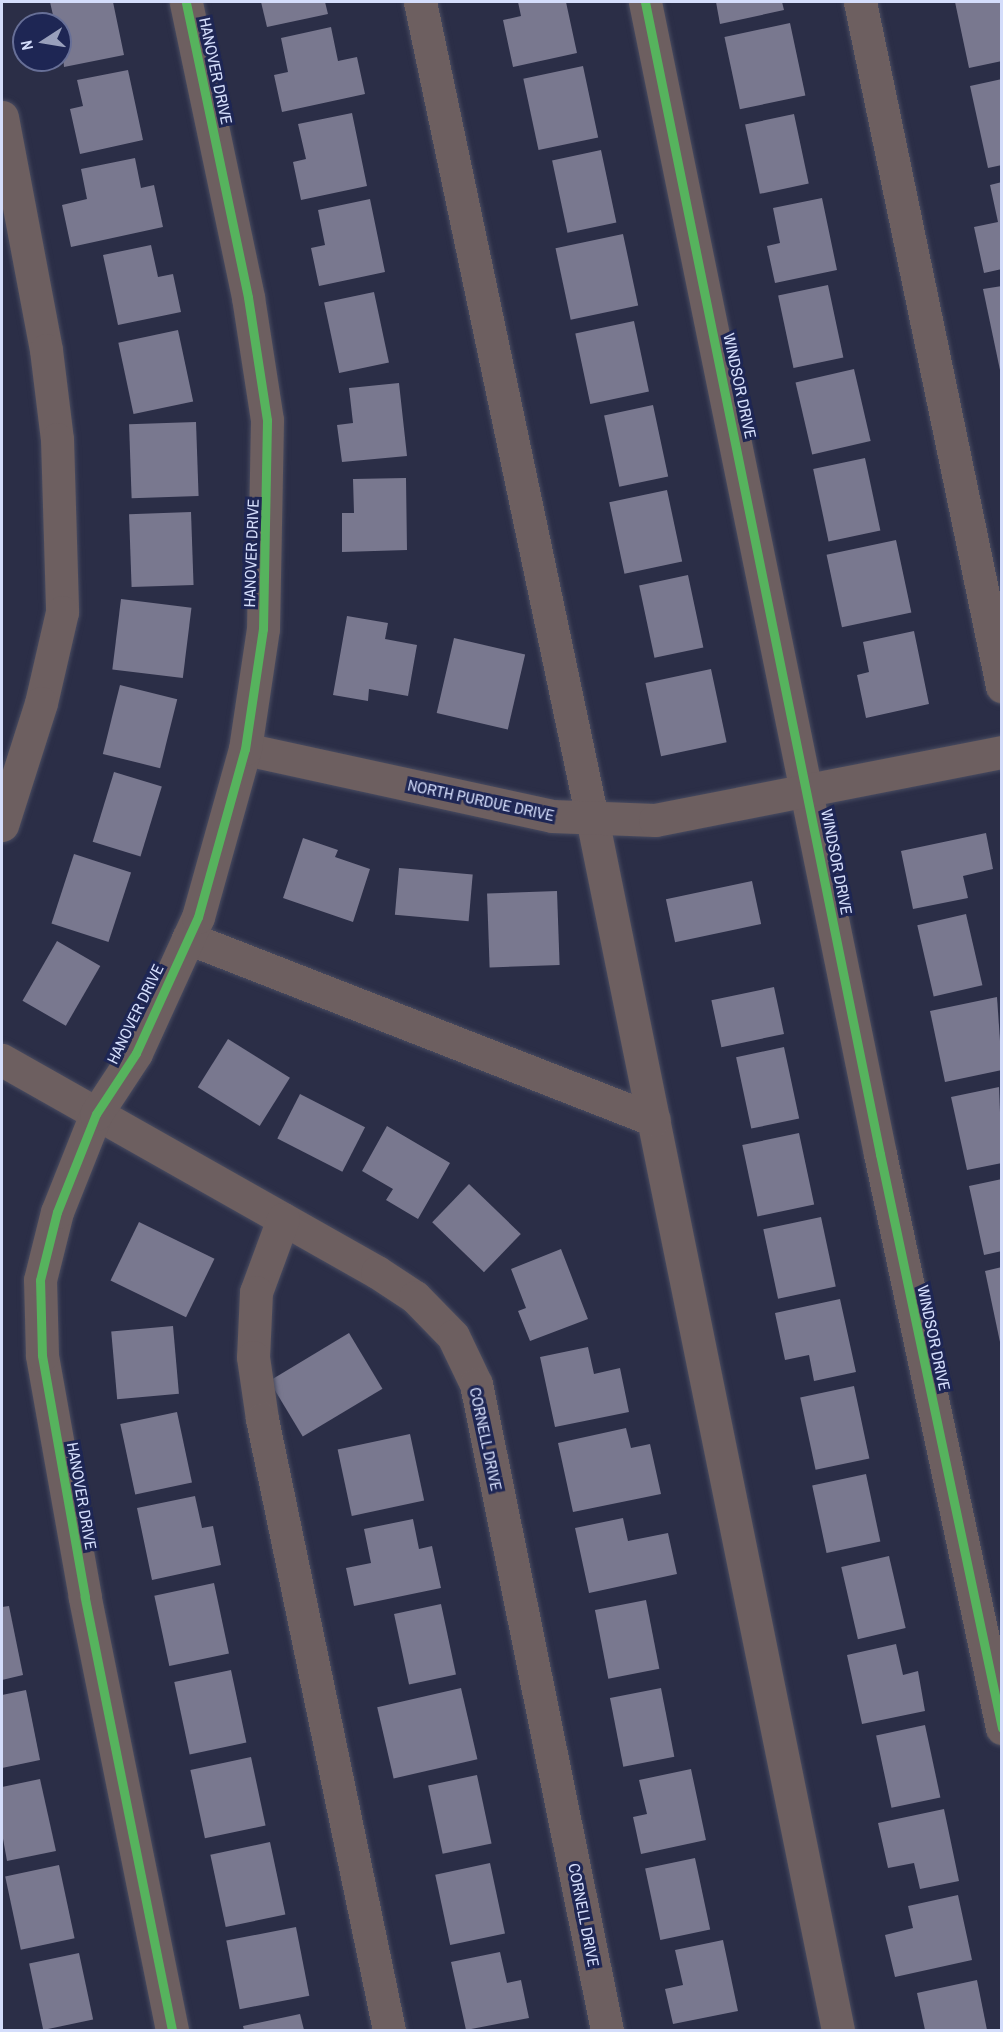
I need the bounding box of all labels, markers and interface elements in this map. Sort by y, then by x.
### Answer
north arrow [12,12,72,72]
street label: HANOVER DRIVE [195,16,237,126]
text: N [15,38,38,52]
street label: WINDSOR DRIVE [719,332,761,440]
street label: HANOVER DRIVE [240,498,262,608]
street label: NORTH PURDUE DRIVE [406,775,556,825]
street label: WINDSOR DRIVE [817,808,857,916]
street label: HANOVER DRIVE [103,961,167,1067]
street label: WINDSOR DRIVE [913,1284,955,1392]
street label: CORNELL DRIVE [466,1385,506,1493]
street label: HANOVER DRIVE [63,1441,101,1551]
street label: CORNELL DRIVE [564,1861,604,1969]

